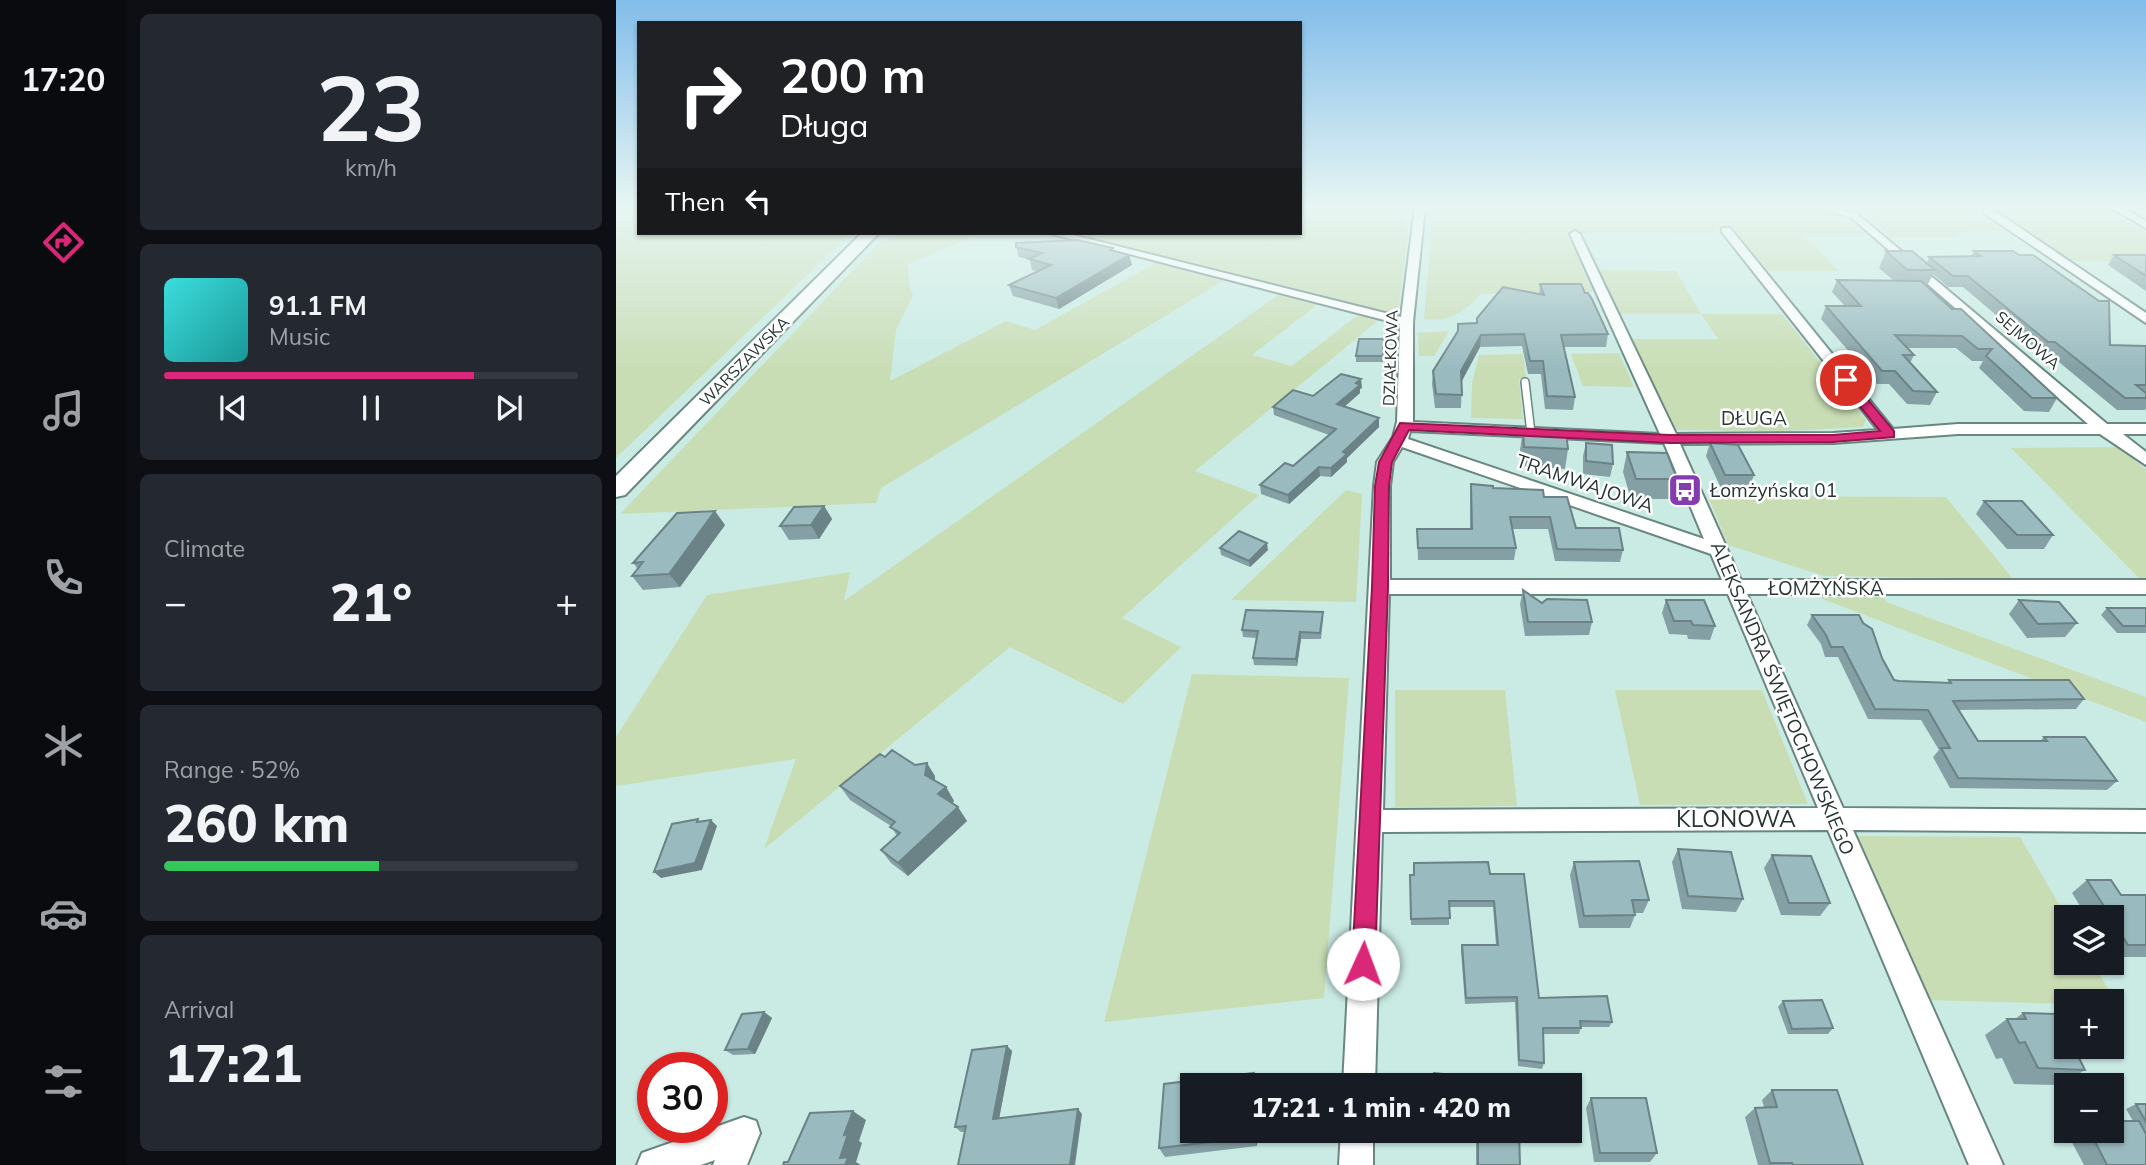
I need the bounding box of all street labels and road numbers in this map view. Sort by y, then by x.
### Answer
street label: SEJMOWA [1992,306,2065,374]
street label: DZIAŁKOWA [1378,309,1402,406]
street label: WARSZAWSKA [695,312,793,410]
street label: DŁUGA [1721,406,1787,430]
street label: TRAMWAJOWA [1513,448,1657,518]
street label: ALEKSANDRA ŚWIĘTOCHOWSKIEGO [1706,538,1860,858]
street label: ŁOMŻYŃSKA [1767,576,1884,600]
street label: KLONOWA [1676,804,1796,833]

